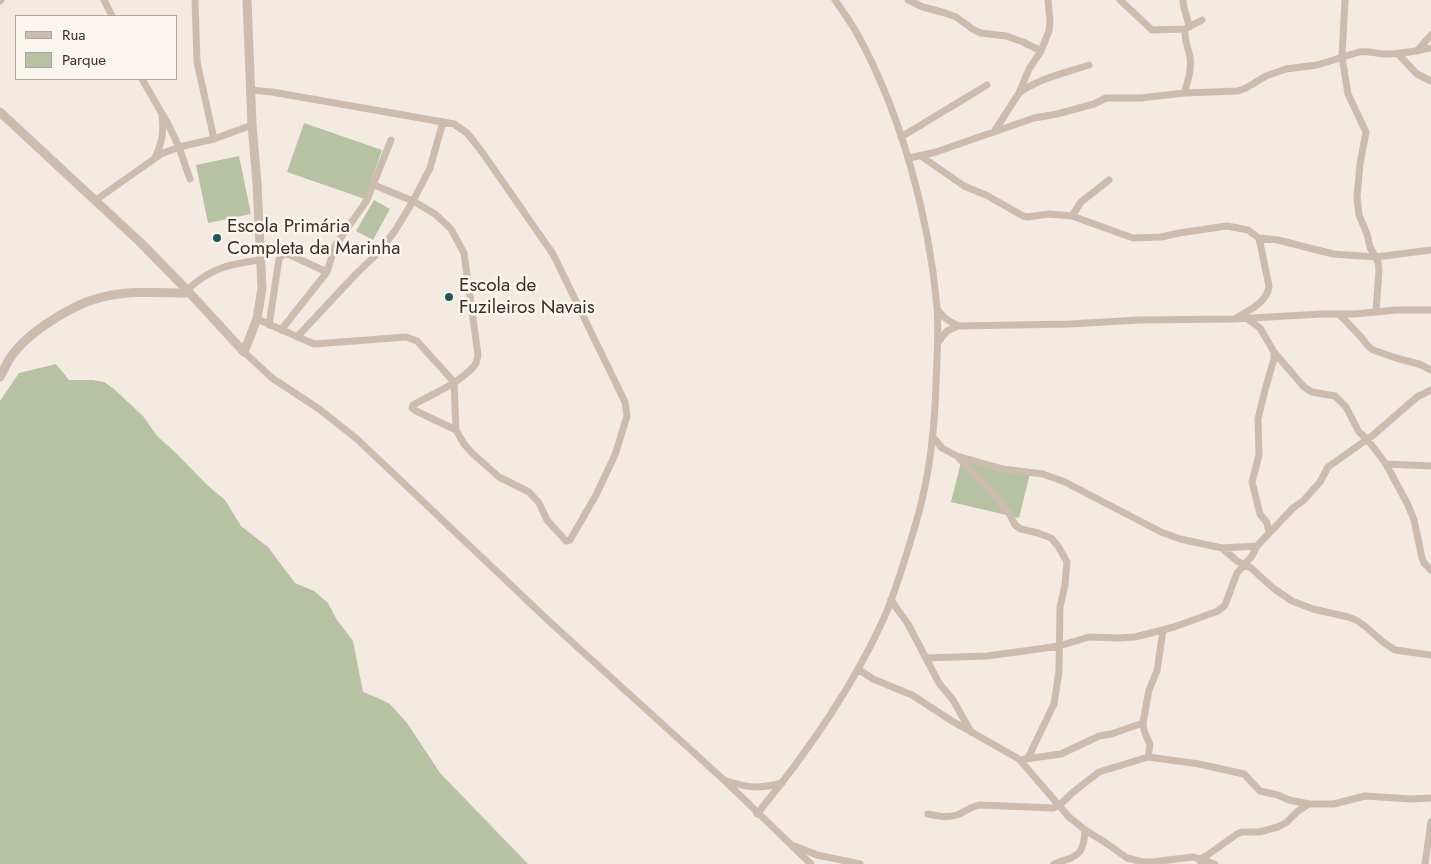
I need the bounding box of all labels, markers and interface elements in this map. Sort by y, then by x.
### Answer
legend [15,15,178,80]
text: Rua [62,24,86,46]
text: Parque [62,49,106,71]
place label: Escola Primária Completa da Marinha [227,216,400,260]
marker: Escola Primária Completa da Marinha [211,232,223,244]
place label: Escola de Fuzileiros Navais [459,275,595,319]
marker: Escola de Fuzileiros Navais [443,291,455,303]

